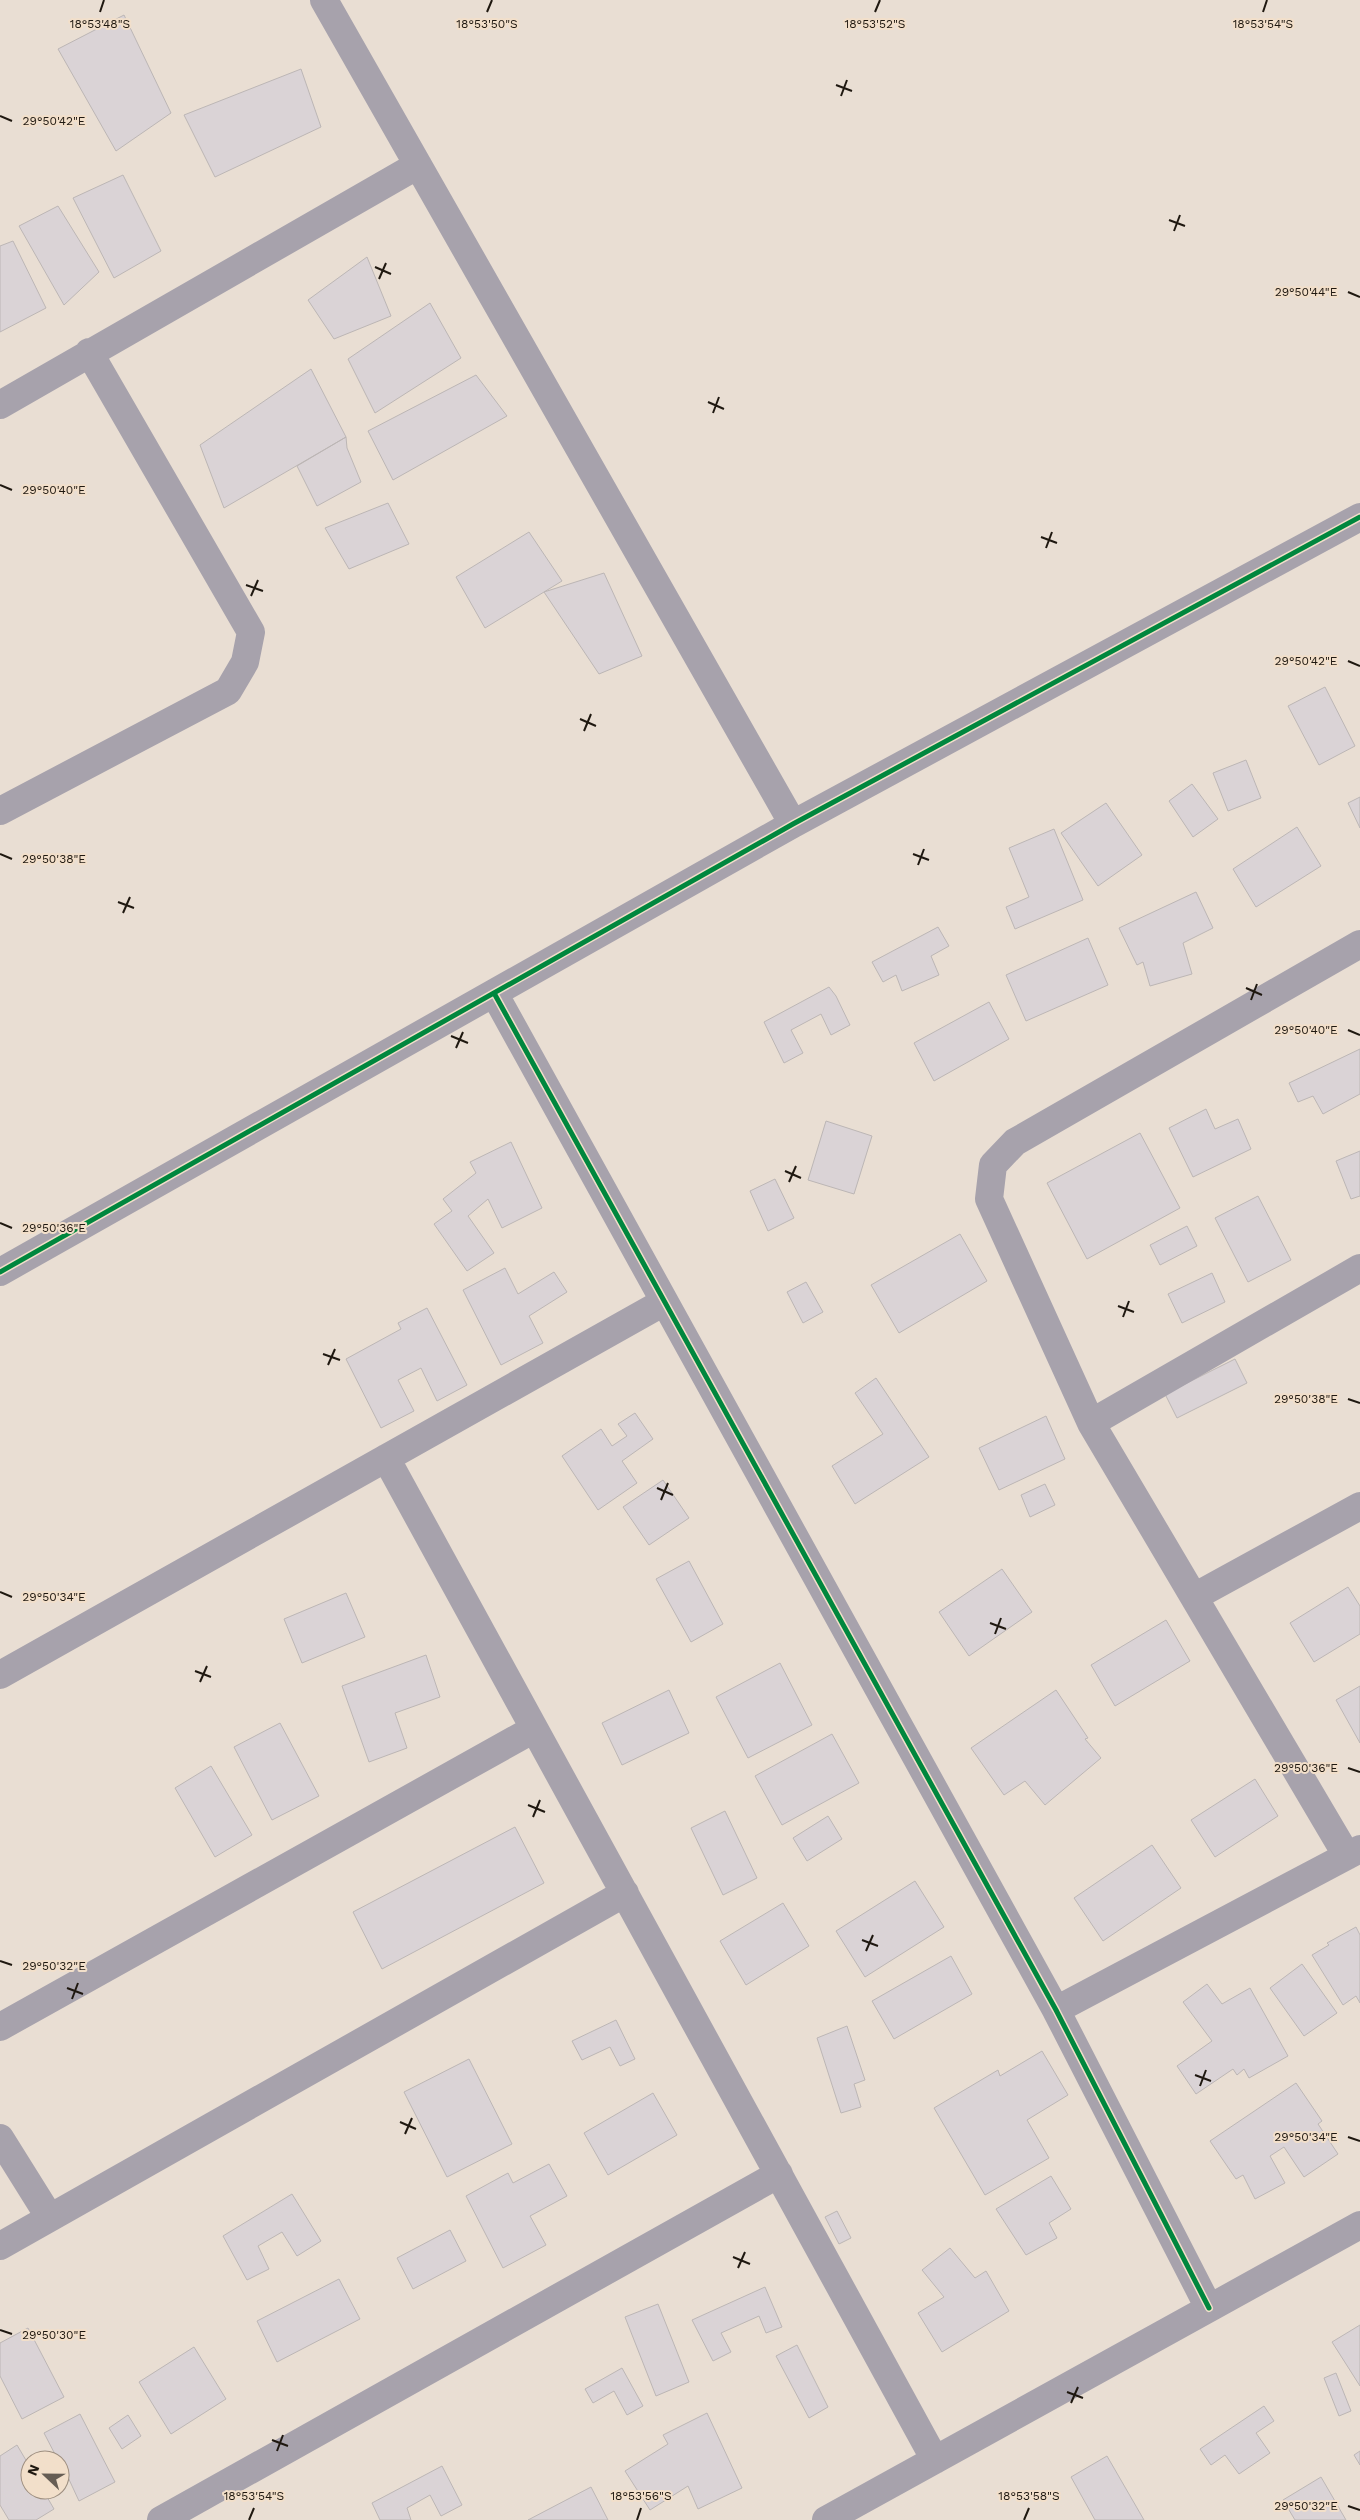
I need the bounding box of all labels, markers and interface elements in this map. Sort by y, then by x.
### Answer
text: 18°53'48"S [70,17,130,31]
text: 18°53'50"S [456,17,518,31]
text: 18°53'52"S [845,17,905,31]
text: 18°53'54"S [1233,17,1293,31]
text: 29°50'42"E [23,114,86,128]
text: 29°50'44"E [1275,285,1338,299]
text: 29°50'40"E [22,483,86,497]
text: 29°50'42"E [1275,654,1338,668]
text: 29°50'38"E [22,852,86,866]
text: 29°50'40"E [1274,1023,1338,1037]
text: 29°50'36"E [22,1221,86,1235]
text: 29°50'38"E [1274,1392,1338,1406]
text: 29°50'34"E [22,1590,86,1604]
text: 29°50'36"E [1274,1761,1338,1775]
text: 29°50'32"E [22,1959,86,1973]
text: 29°50'34"E [1274,2130,1338,2144]
text: 29°50'30"E [22,2328,86,2342]
north arrow [20,2450,70,2500]
text: N [24,2462,42,2478]
text: 18°53'54"S [224,2489,284,2503]
text: 18°53'56"S [610,2489,672,2503]
text: 18°53'58"S [998,2489,1060,2503]
text: 29°50'32"E [1274,2499,1338,2513]

